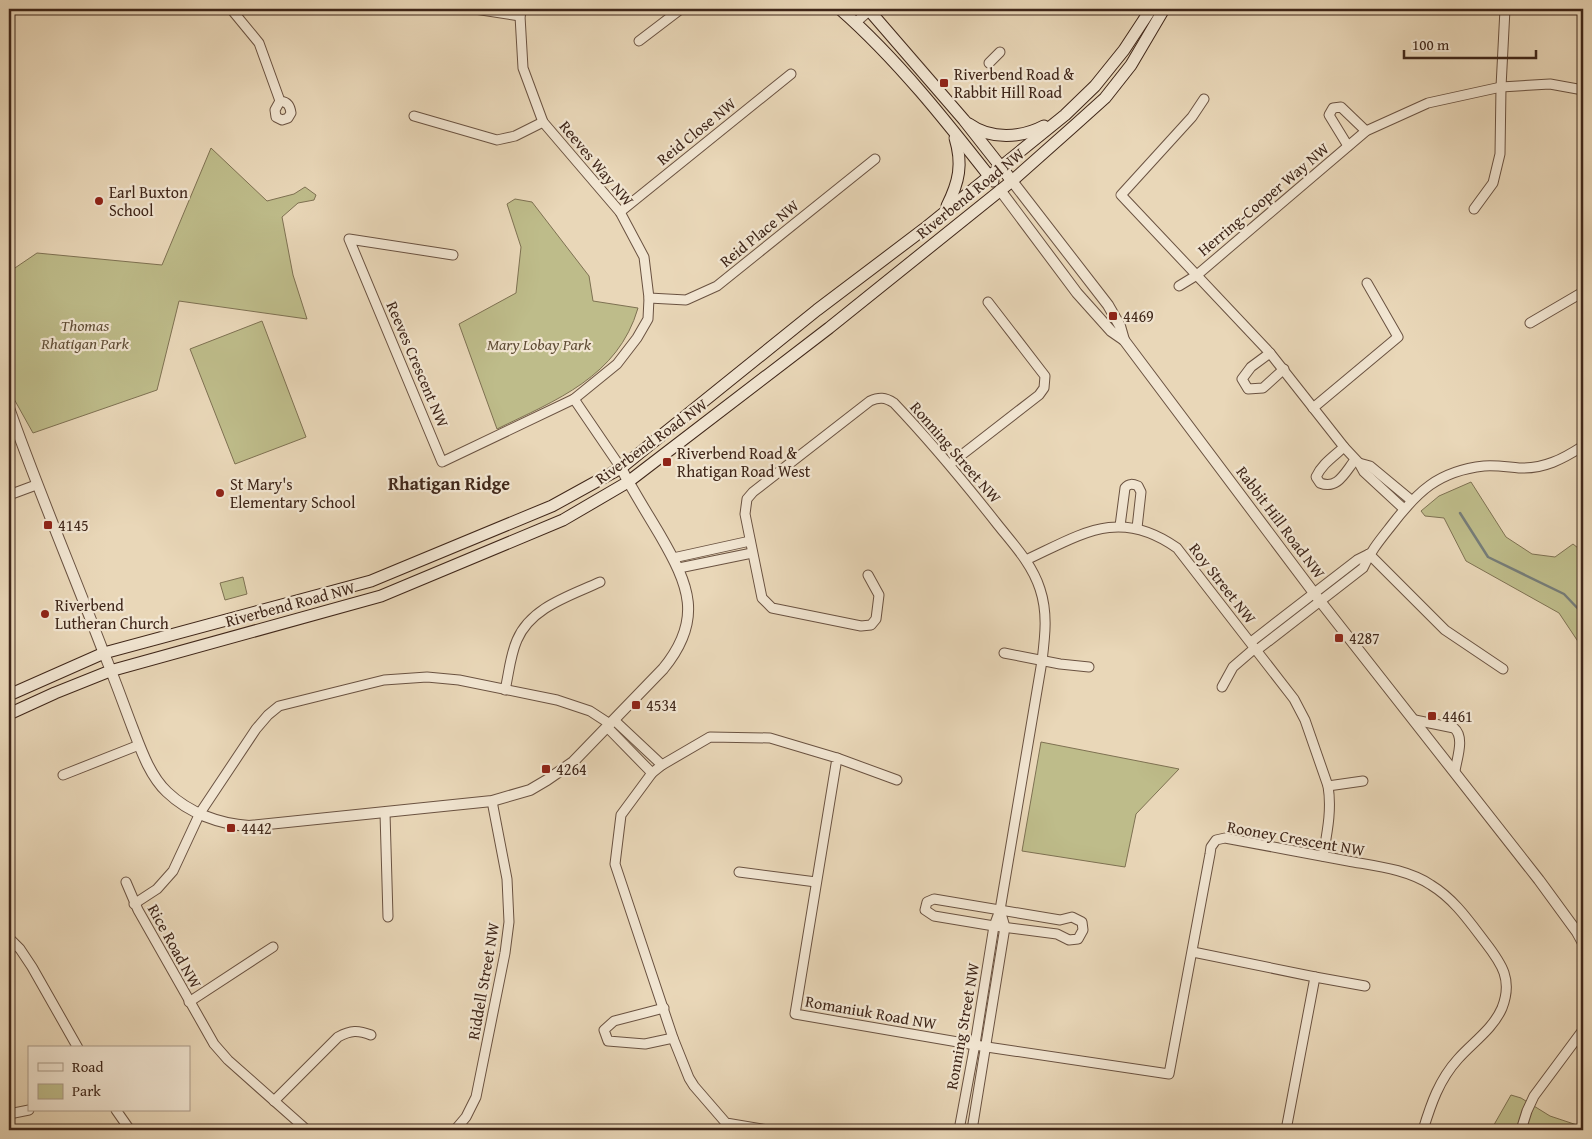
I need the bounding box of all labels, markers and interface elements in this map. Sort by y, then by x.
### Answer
scale bar [1404,28,1537,60]
text: 100 m [1412,34,1450,55]
place label: Riverbend Road & Rabbit Hill Road [954,62,1074,104]
marker: Riverbend Road & Rabbit Hill Road [938,77,950,89]
street label: Reid Close NW [651,91,741,171]
street label: Reeves Way NW [554,115,640,211]
street label: Herring-Cooper Way NW [1192,136,1334,261]
street label: Riverbend Road NW [911,141,1030,244]
place label: Earl Buxton School [109,180,188,222]
street label: Reid Place NW [714,193,804,273]
marker: Earl Buxton School [93,195,105,207]
street label: Reeves Crescent NW [381,297,456,431]
place label: 4469 [1123,304,1154,328]
marker: 4469 [1107,310,1119,322]
park label: Thomas Rhatigan Park [40,313,129,355]
park label: Mary Lobay Park [487,332,592,356]
street label: Riverbend Road NW [590,392,712,490]
street label: Ronning Street NW [905,396,1007,509]
place label: Riverbend Road & Rhatigan Road West [677,441,811,483]
marker: Riverbend Road & Rhatigan Road West [661,456,673,468]
street label: Rabbit Hill Road NW [1231,461,1332,584]
district label: Rhatigan Ridge [388,470,510,497]
place label: St Mary's Elementary School [230,472,356,514]
marker: St Mary's Elementary School [214,487,226,499]
place label: 4145 [58,513,89,537]
marker: 4145 [42,519,54,531]
street label: Roy Street NW [1184,537,1263,629]
street label: Riverbend Road NW [223,575,358,633]
place label: Riverbend Lutheran Church [55,593,169,635]
marker: Riverbend Lutheran Church [39,608,51,620]
place label: 4287 [1349,626,1380,650]
marker: 4287 [1333,632,1345,644]
place label: 4534 [646,693,677,717]
marker: 4534 [630,699,642,711]
place label: 4461 [1442,704,1473,728]
marker: 4461 [1426,710,1438,722]
place label: 4264 [556,757,587,781]
marker: 4264 [540,763,552,775]
street label: Rooney Crescent NW [1225,814,1367,862]
place label: 4442 [241,816,272,840]
marker: 4442 [225,822,237,834]
street label: Rice Road NW [142,900,208,993]
street label: Riddell Street NW [461,920,505,1042]
street label: Ronning Street NW [939,960,985,1091]
street label: Romaniuk Road NW [803,989,939,1035]
legend [28,1046,190,1112]
text: Road [72,1056,103,1077]
text: Park [72,1080,101,1101]

